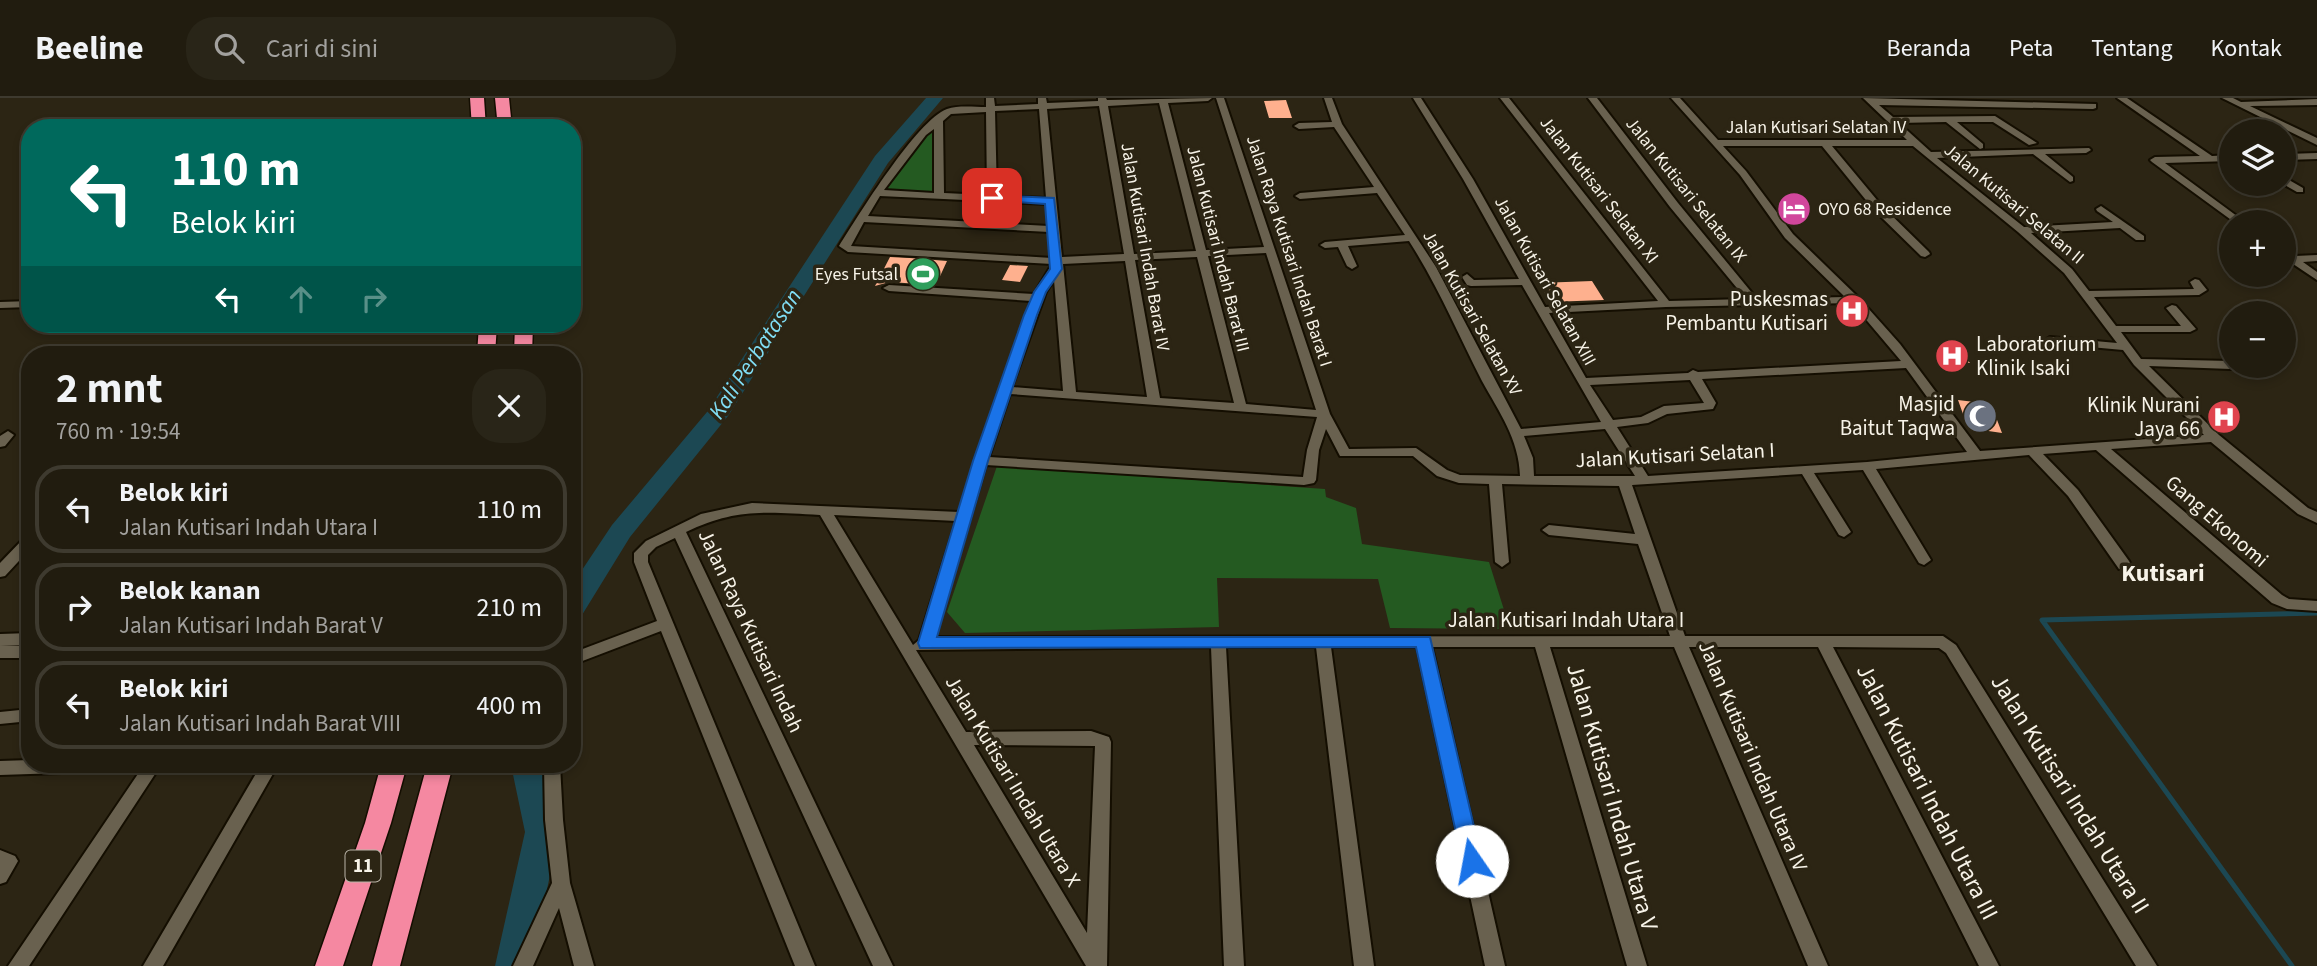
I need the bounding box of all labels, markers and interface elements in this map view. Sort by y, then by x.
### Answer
search box [186,17,676,80]
text: Beeline [35,25,144,72]
icon: search [210,29,248,67]
text: Cari di sini [266,30,378,67]
text: Beranda [1887,31,1971,66]
text: Peta [2009,31,2053,66]
text: Tentang [2091,31,2173,66]
text: Kontak [2211,31,2282,66]
street label: Jalan Kutisari Selatan XI [1534,111,1664,269]
street label: Jalan Kutisari Selatan IX [1620,112,1752,268]
street label: Jalan Kutisari Selatan IV [1726,115,1907,140]
map controls [2219,119,2296,378]
button: layers [2219,119,2296,196]
street label: Jalan Raya Kutisari Indah Barat I [1240,132,1338,370]
text: 110 m [171,135,300,205]
street label: Jalan Kutisari Selatan II [1939,138,2089,270]
street label: Jalan Kutisari Indah Barat IV [1114,141,1176,354]
street label: Jalan Kutisari Indah Barat III [1180,143,1256,355]
icon: left [56,147,147,238]
pin [962,168,1022,228]
icon: arrive [973,179,1011,217]
hotel icon: OYO 68 Residence [1775,190,1813,228]
street label: Jalan Kutisari Selatan XIII [1488,192,1602,370]
place label: OYO 68 Residence [1818,197,1952,222]
text: Belok kiri [171,200,296,246]
button: + [2219,210,2296,287]
street label: Jalan Kutisari Selatan XV [1416,226,1528,401]
sports icon: Eyes Futsal [904,255,942,293]
place label: Eyes Futsal [815,262,898,287]
icon: left [209,280,247,318]
icon: ahead [282,280,320,318]
icon: right [355,280,393,318]
water label: Kali Perbatasan [700,282,810,426]
place label: Puskesmas Pembantu Kutisari [1665,284,1828,338]
hospital icon: Puskesmas Pembantu Kutisari [1833,292,1871,330]
button: − [2219,301,2296,378]
place label: Laboratorium Klinik Isaki [1976,329,2096,383]
hospital icon: Laboratorium Klinik Isaki [1933,337,1971,375]
text: 2 mnt [56,359,163,419]
button: close [472,369,546,443]
place label: Masjid Baitut Taqwa [1840,389,1955,443]
place label: Klinik Nurani Jaya 66 [2087,390,2200,444]
mosque icon: Masjid Baitut Taqwa [1961,397,1999,435]
hospital icon: Klinik Nurani Jaya 66 [2205,398,2243,436]
text: 760 m · 19:54 [56,415,180,448]
street label: Jalan Kutisari Selatan I [1575,435,1775,475]
street label: Gang Ekonomi [2159,468,2275,574]
text: Belok kiri [119,474,228,511]
icon: left [60,490,98,528]
text: 110 m [476,491,542,528]
text: Jalan Kutisari Indah Utara I [119,511,378,544]
street label: Jalan Raya Kutisari Indah [691,524,811,738]
district label: Kutisari [2121,556,2205,591]
text: Belok kanan [119,572,261,609]
icon: right [60,588,98,626]
text: 210 m [476,589,542,626]
street label: Jalan Kutisari Indah Utara I [1448,605,1684,635]
text: Jalan Kutisari Indah Barat V [119,609,383,642]
street label: Jalan Kutisari Indah Utara IV [1691,636,1815,876]
street label: Jalan Kutisari Indah Utara III [1847,658,2007,926]
street label: Jalan Kutisari Indah Utara V [1557,659,1667,935]
street label: Jalan Kutisari Indah Utara II [1982,667,2158,921]
text: Belok kiri [119,670,228,707]
street label: Jalan Kutisari Indah Utara X [938,670,1088,893]
icon: left [60,686,98,724]
text: 400 m [476,687,542,724]
text: Jalan Kutisari Indah Barat VIII [119,707,401,740]
position arrow [1435,824,1509,898]
road number: 11 [346,850,380,881]

